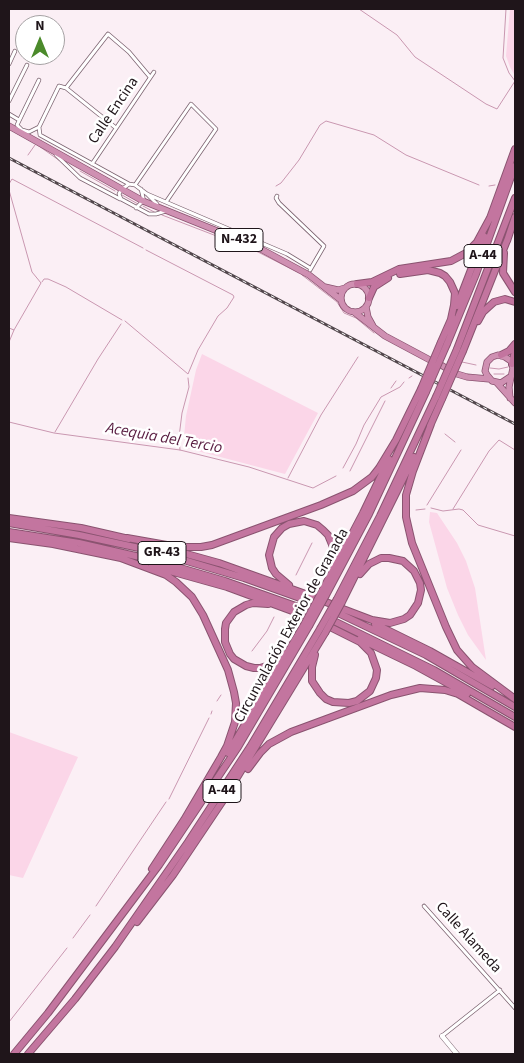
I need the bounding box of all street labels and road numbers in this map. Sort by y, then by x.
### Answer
street label: Calle Encina [85,74,143,148]
road number: N-432 [215,228,263,252]
road number: A-44 [464,245,502,268]
street label: Circunvalación Exterior de Granada [231,526,353,726]
road number: GR-43 [138,542,186,564]
road number: A-44 [203,779,241,802]
street label: Calle Alameda [431,899,505,977]

